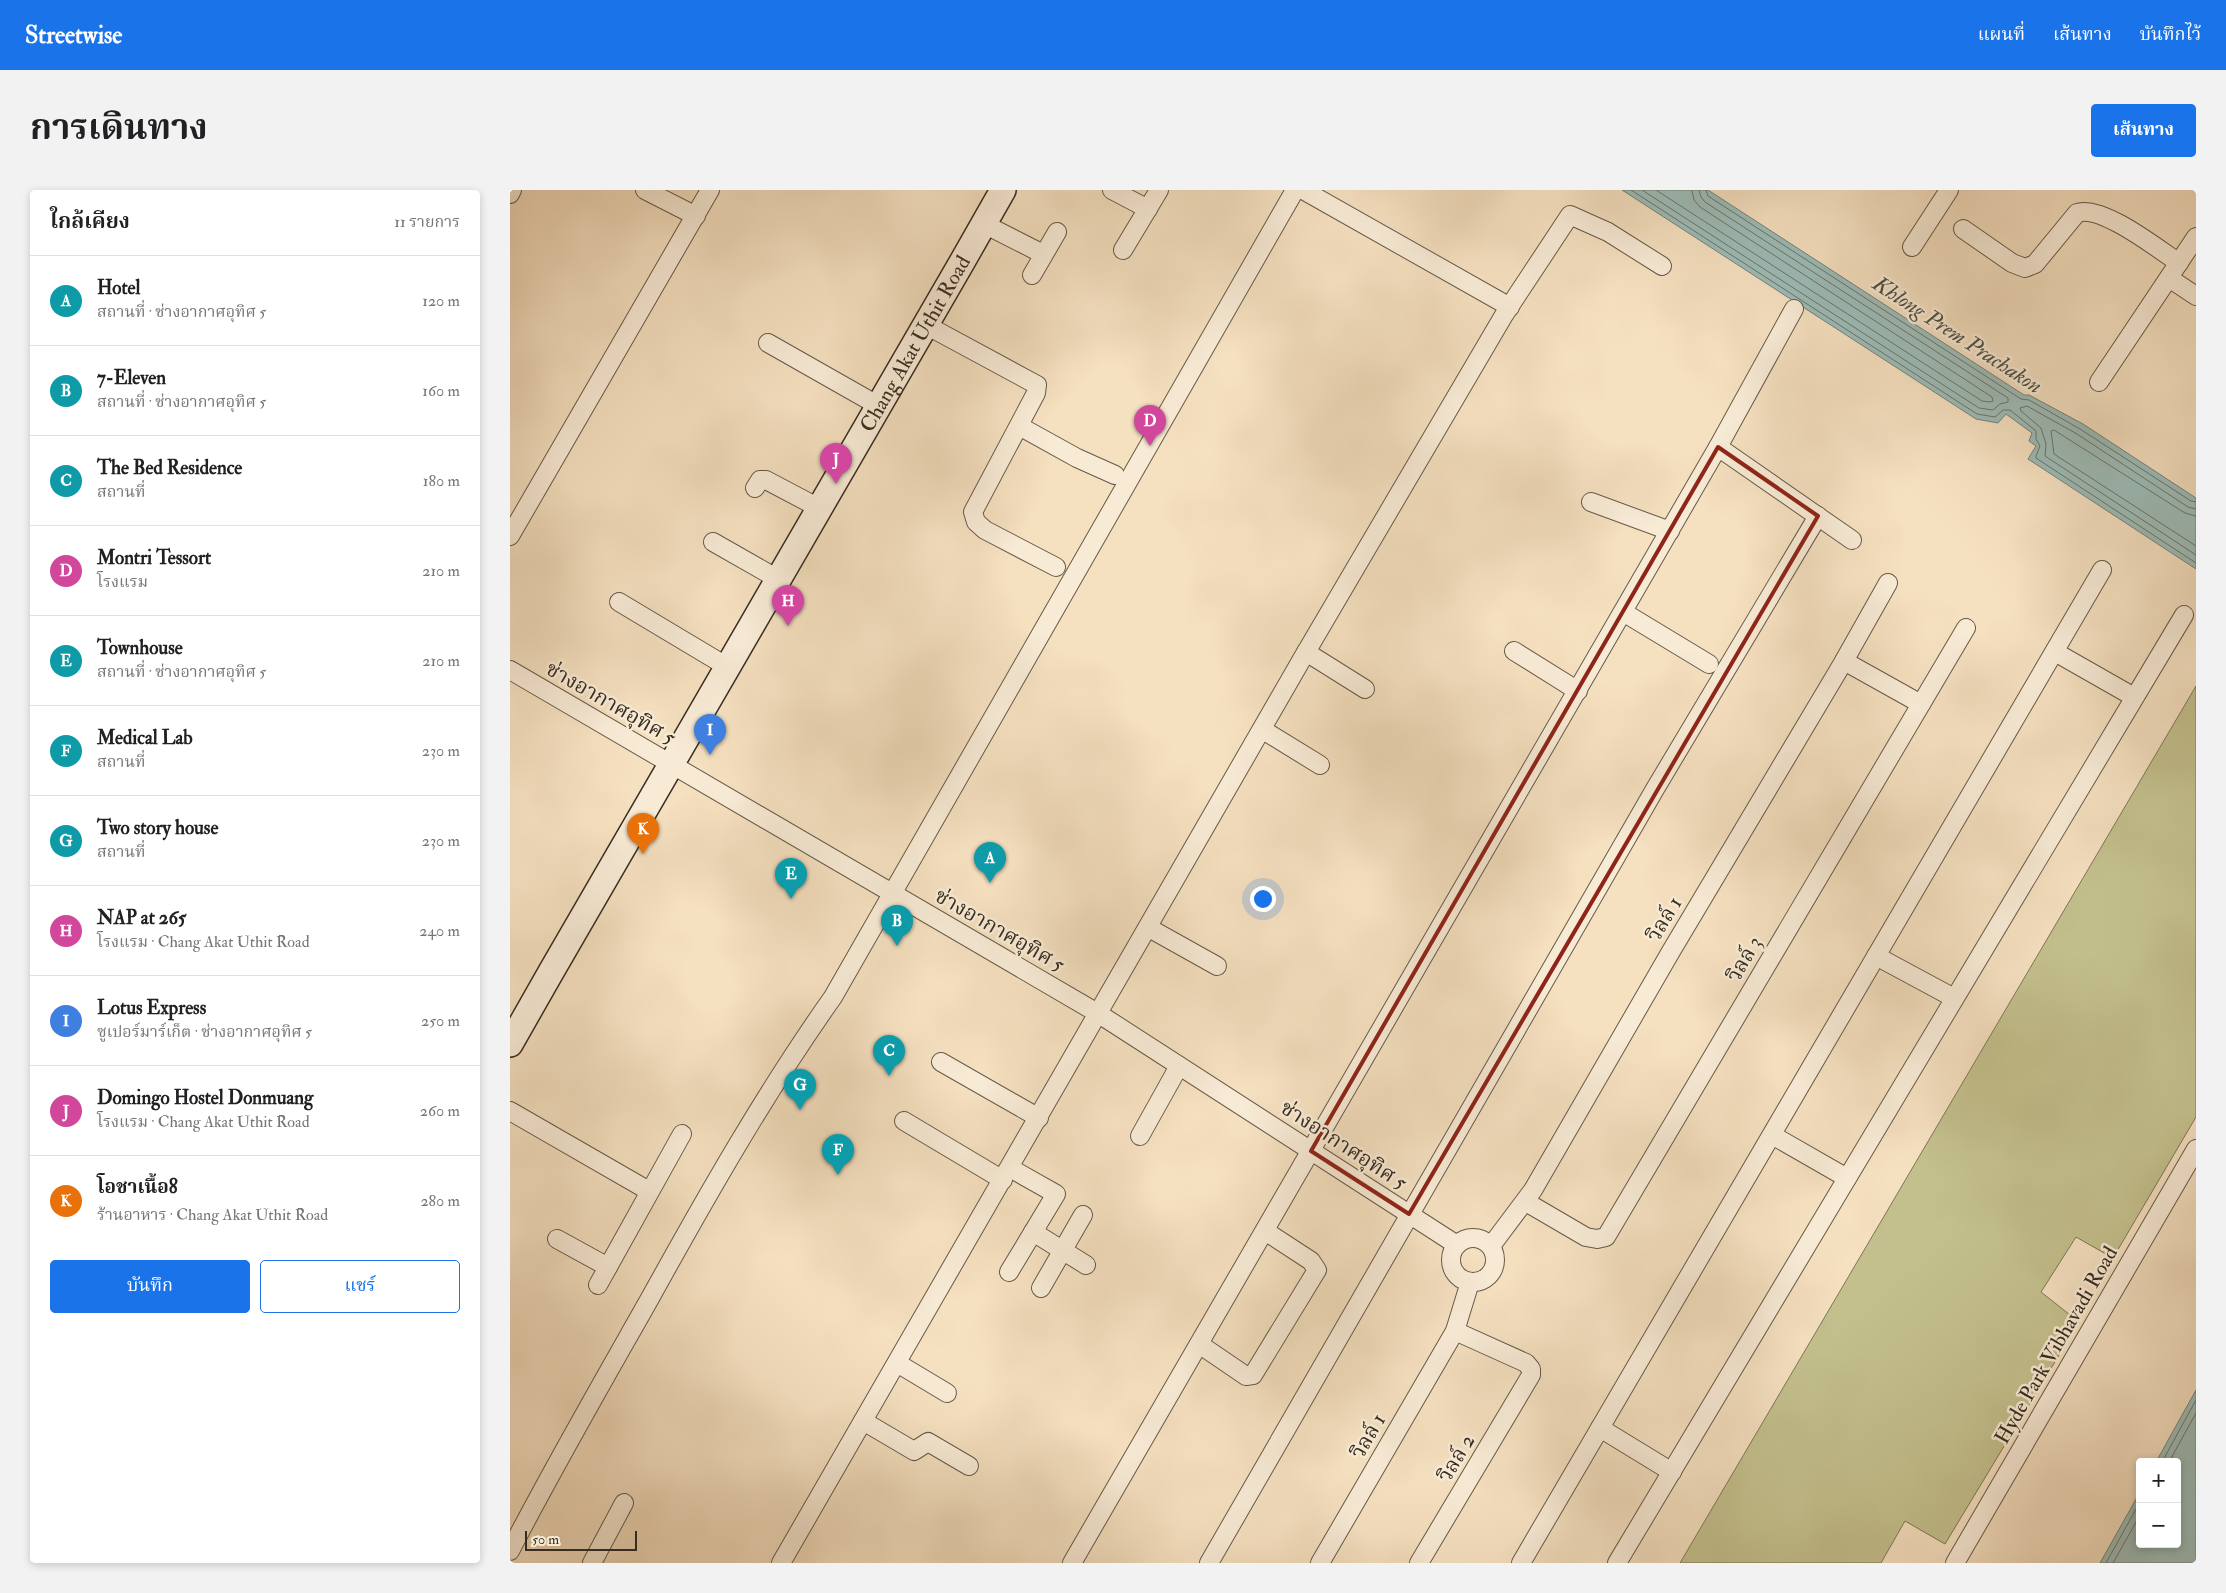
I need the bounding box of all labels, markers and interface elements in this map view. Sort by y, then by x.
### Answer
text: Streetwise [25,20,122,51]
text: แผนที่ [1978,23,2025,46]
text: เส้นทาง [2053,23,2112,46]
text: บันทึกไว้ [2140,23,2201,46]
button: เส้นทาง [2091,104,2196,157]
text: การเดินทาง [30,106,208,150]
text: ใกล้เคียง [50,208,130,235]
text: 11 รายการ [394,212,460,232]
street label: Chang Akat Uthit Road [854,250,977,437]
water label: Khlong Prem Prachakon [1867,269,2047,400]
text: Hotel [97,276,140,300]
text: A [61,291,71,311]
text: 120 m [422,291,460,311]
text: สถานที่ · ช่างอากาศอุทิศ 5 [97,302,266,322]
text: 7-Eleven [97,366,166,390]
text: B [61,381,71,401]
text: 160 m [422,381,460,401]
text: สถานที่ · ช่างอากาศอุทิศ 5 [97,392,266,412]
pin: D [1134,405,1166,446]
pin: J [820,443,852,484]
text: The Bed Residence [97,456,242,480]
text: C [60,471,72,491]
text: 180 m [423,471,460,491]
text: สถานที่ [97,482,145,502]
text: Montri Tessort [97,546,211,570]
text: D [59,561,73,581]
text: 210 m [422,561,460,581]
text: โรงแรม [97,572,148,592]
pin: H [772,585,804,626]
text: Townhouse [97,636,183,660]
text: E [60,651,72,671]
text: 210 m [422,651,460,671]
street label: ช่างอากาศอุทิศ 5 [541,655,681,752]
text: สถานที่ · ช่างอากาศอุทิศ 5 [97,662,266,682]
pin: I [694,714,726,755]
text: Medical Lab [97,726,193,750]
text: F [61,741,71,761]
text: 230 m [422,741,460,761]
text: สถานที่ [97,752,145,772]
pin: K [627,813,659,854]
text: Two story house [97,816,218,840]
text: G [59,831,73,851]
text: 230 m [422,831,460,851]
text: สถานที่ [97,842,145,862]
pin: A [974,842,1006,883]
pin: E [775,858,807,899]
street label: ช่างอากาศอุทิศ 5 [930,882,1070,979]
your location [1250,886,1276,912]
street label: วิลล์ 1 [1640,892,1688,947]
pin: B [881,905,913,946]
text: NAP at 265 [97,906,186,930]
text: H [59,921,73,941]
text: 240 m [419,921,460,941]
street label: วิลล์ 3 [1721,931,1768,987]
text: โรงแรม · Chang Akat Uthit Road [97,932,310,952]
text: Lotus Express [97,996,206,1020]
text: I [63,1011,69,1031]
text: 250 m [421,1011,460,1031]
text: ซูเปอร์มาร์เก็ต · ช่างอากาศอุทิศ 5 [97,1022,312,1042]
pin: C [873,1035,905,1076]
pin: G [784,1069,816,1110]
text: Domingo Hostel Donmuang [97,1086,313,1110]
street label: ช่างอากาศอุทิศ 5 [1275,1094,1413,1197]
text: J [63,1101,69,1121]
text: 260 m [420,1101,460,1121]
text: โรงแรม · Chang Akat Uthit Road [97,1112,310,1132]
pin: F [822,1134,854,1175]
text: โอชาเนื้อ8 [97,1175,178,1199]
text: K [60,1191,72,1211]
text: 280 m [420,1191,460,1211]
text: ร้านอาหาร · Chang Akat Uthit Road [97,1205,328,1225]
street label: Hyde Park Vibhavadi Road [1989,1241,2124,1449]
button: บันทึก [50,1260,250,1313]
button: แชร์ [260,1260,460,1313]
street label: วิลล์ 1 [1345,1409,1392,1464]
street label: วิลล์ 2 [1432,1429,1481,1487]
map controls [2136,1458,2181,1548]
button: + [2136,1458,2181,1503]
button: − [2136,1503,2181,1548]
scale bar [525,1528,638,1551]
text: 50 m [532,1531,559,1548]

